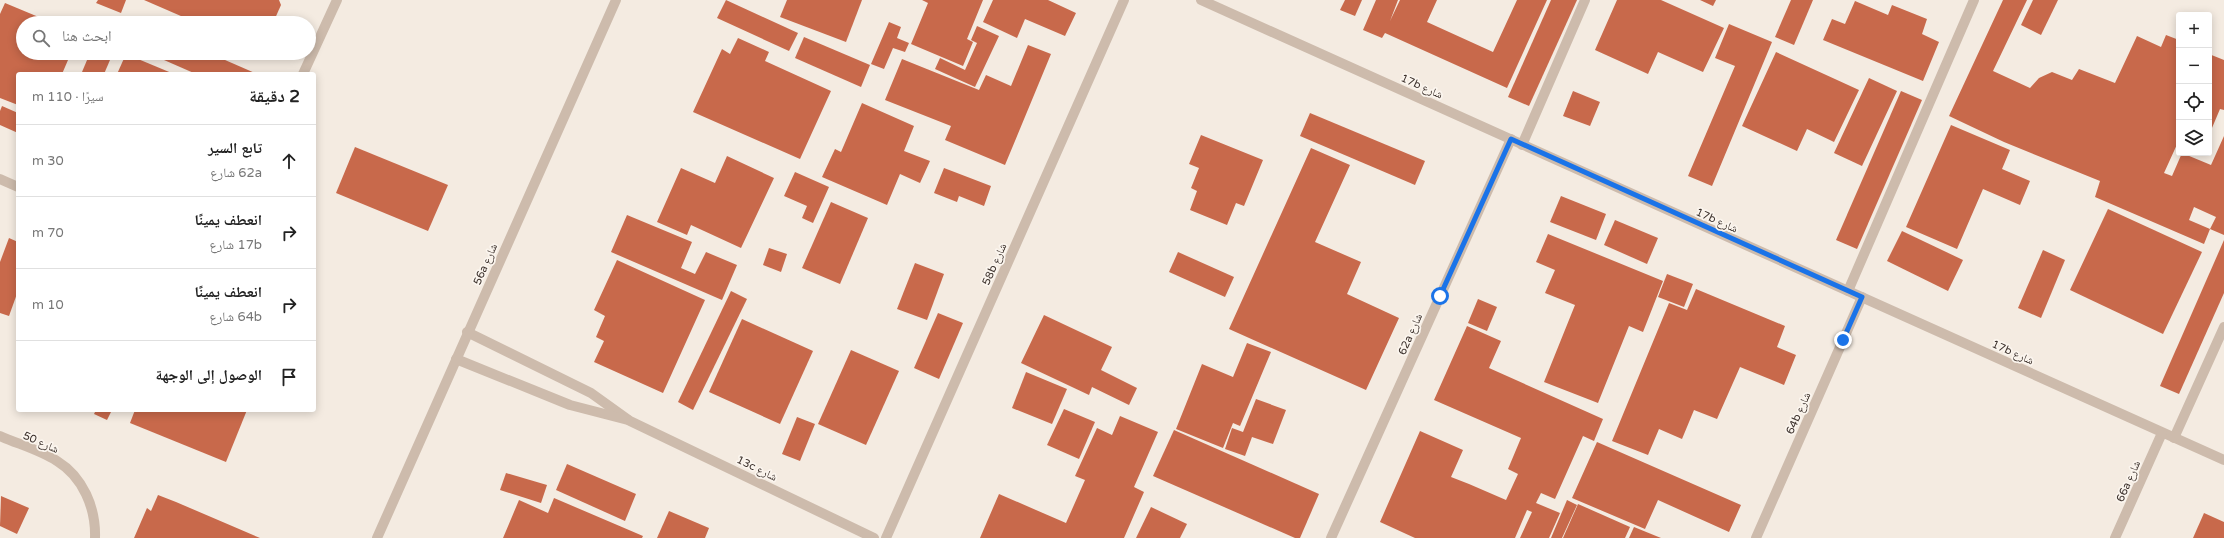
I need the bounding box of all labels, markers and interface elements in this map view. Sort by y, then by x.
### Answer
map controls [2176,12,2212,156]
button: + [2176,12,2212,48]
search box [16,16,316,60]
icon: search [30,27,52,49]
text: ابحث هنا [62,27,112,45]
button: − [2176,48,2212,84]
street label: 17b شارع [1399,71,1445,101]
button: locate [2176,84,2212,120]
text: 2 دقيقة [249,86,300,107]
text: سيرًا · 110 m [32,89,104,105]
button: layers [2176,120,2212,156]
text: تابع السير [208,139,262,157]
icon: ahead [278,150,300,172]
text: 30 m [32,153,64,169]
text: 62a شارع [210,165,262,181]
street label: 17b شارع [1694,205,1740,235]
text: انعطف يمينًا [194,211,262,229]
icon: right [278,222,300,244]
text: 70 m [32,225,64,241]
text: 17b شارع [209,237,262,253]
street label: 58b شارع [979,241,1009,287]
street label: 56a شارع [471,242,500,287]
text: انعطف يمينًا [194,283,262,301]
route start [1431,287,1449,305]
icon: right [278,294,300,316]
text: 10 m [32,297,64,313]
text: 64b شارع [209,309,262,325]
street label: 62a شارع [1396,312,1425,357]
route end [1834,331,1852,349]
street label: 17b شارع [1990,337,2036,367]
text: الوصول إلى الوجهة [156,366,262,384]
icon: arrive [278,366,300,388]
street label: 64b شارع [1783,390,1813,436]
street label: شارع 50 [21,429,61,456]
street label: 13c شارع [734,453,779,484]
street label: 66a شارع [2114,459,2143,504]

